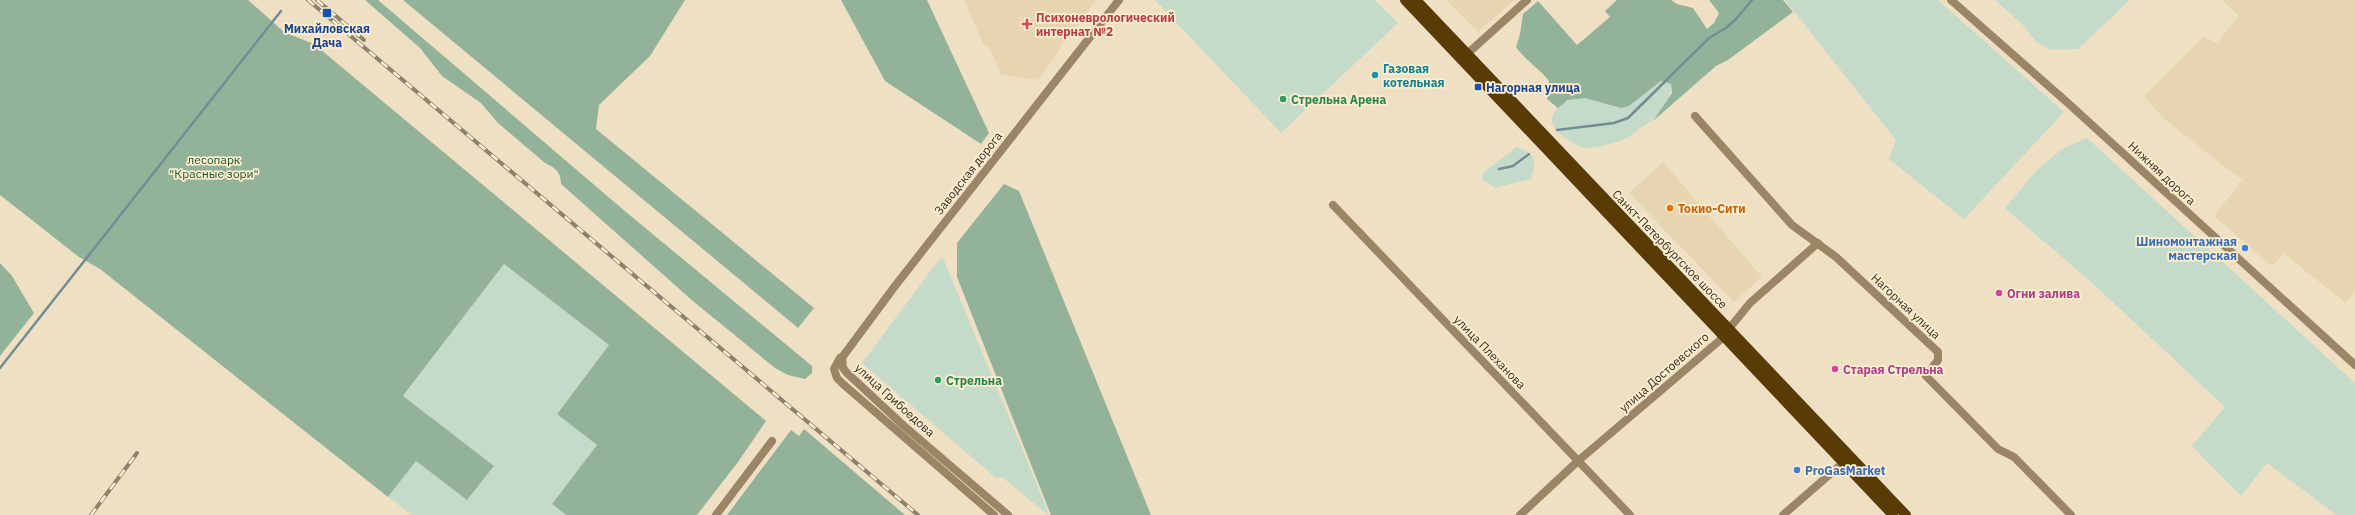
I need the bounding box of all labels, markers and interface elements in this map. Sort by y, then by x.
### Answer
marker: Михайловская Дача [321,7,333,19]
place label: Психоневрологический интернат №2 [1036,10,1175,39]
marker: Психоневрологический интернат №2 [1021,18,1033,30]
place label: Михайловская Дача [284,21,370,50]
place label: Газовая котельная [1383,61,1445,90]
marker: Газовая котельная [1370,70,1380,80]
place label: Нагорная улица [1486,80,1580,95]
marker: Нагорная улица [1473,82,1483,92]
place label: Стрельна Арена [1291,92,1386,107]
marker: Стрельна Арена [1278,94,1288,104]
street label: Заводская дорога [931,128,1005,218]
street label: Нижняя дорога [2125,138,2199,208]
park label: лесопарк "Красные зори" [169,152,259,181]
street label: Санкт-Петербургское шоссе [1609,186,1731,312]
place label: Токио-Сити [1678,201,1746,216]
marker: Токио-Сити [1665,203,1675,213]
place label: Шиномонтажная мастерская [2136,234,2237,263]
marker: Шиномонтажная мастерская [2240,243,2250,253]
street label: Нагорная улица [1868,270,1944,342]
place label: Огни залива [2007,286,2080,301]
marker: Огни залива [1994,288,2004,298]
street label: улица Плеханова [1451,312,1529,392]
street label: улица Достоевского [1616,329,1712,415]
street label: улица Грибоедова [852,360,938,440]
place label: Старая Стрельна [1843,362,1944,377]
marker: Старая Стрельна [1830,364,1840,374]
place label: Стрельна [946,373,1002,388]
marker: Стрельна [933,375,943,385]
place label: ProGasMarket [1805,463,1886,478]
marker: ProGasMarket [1792,465,1802,475]

